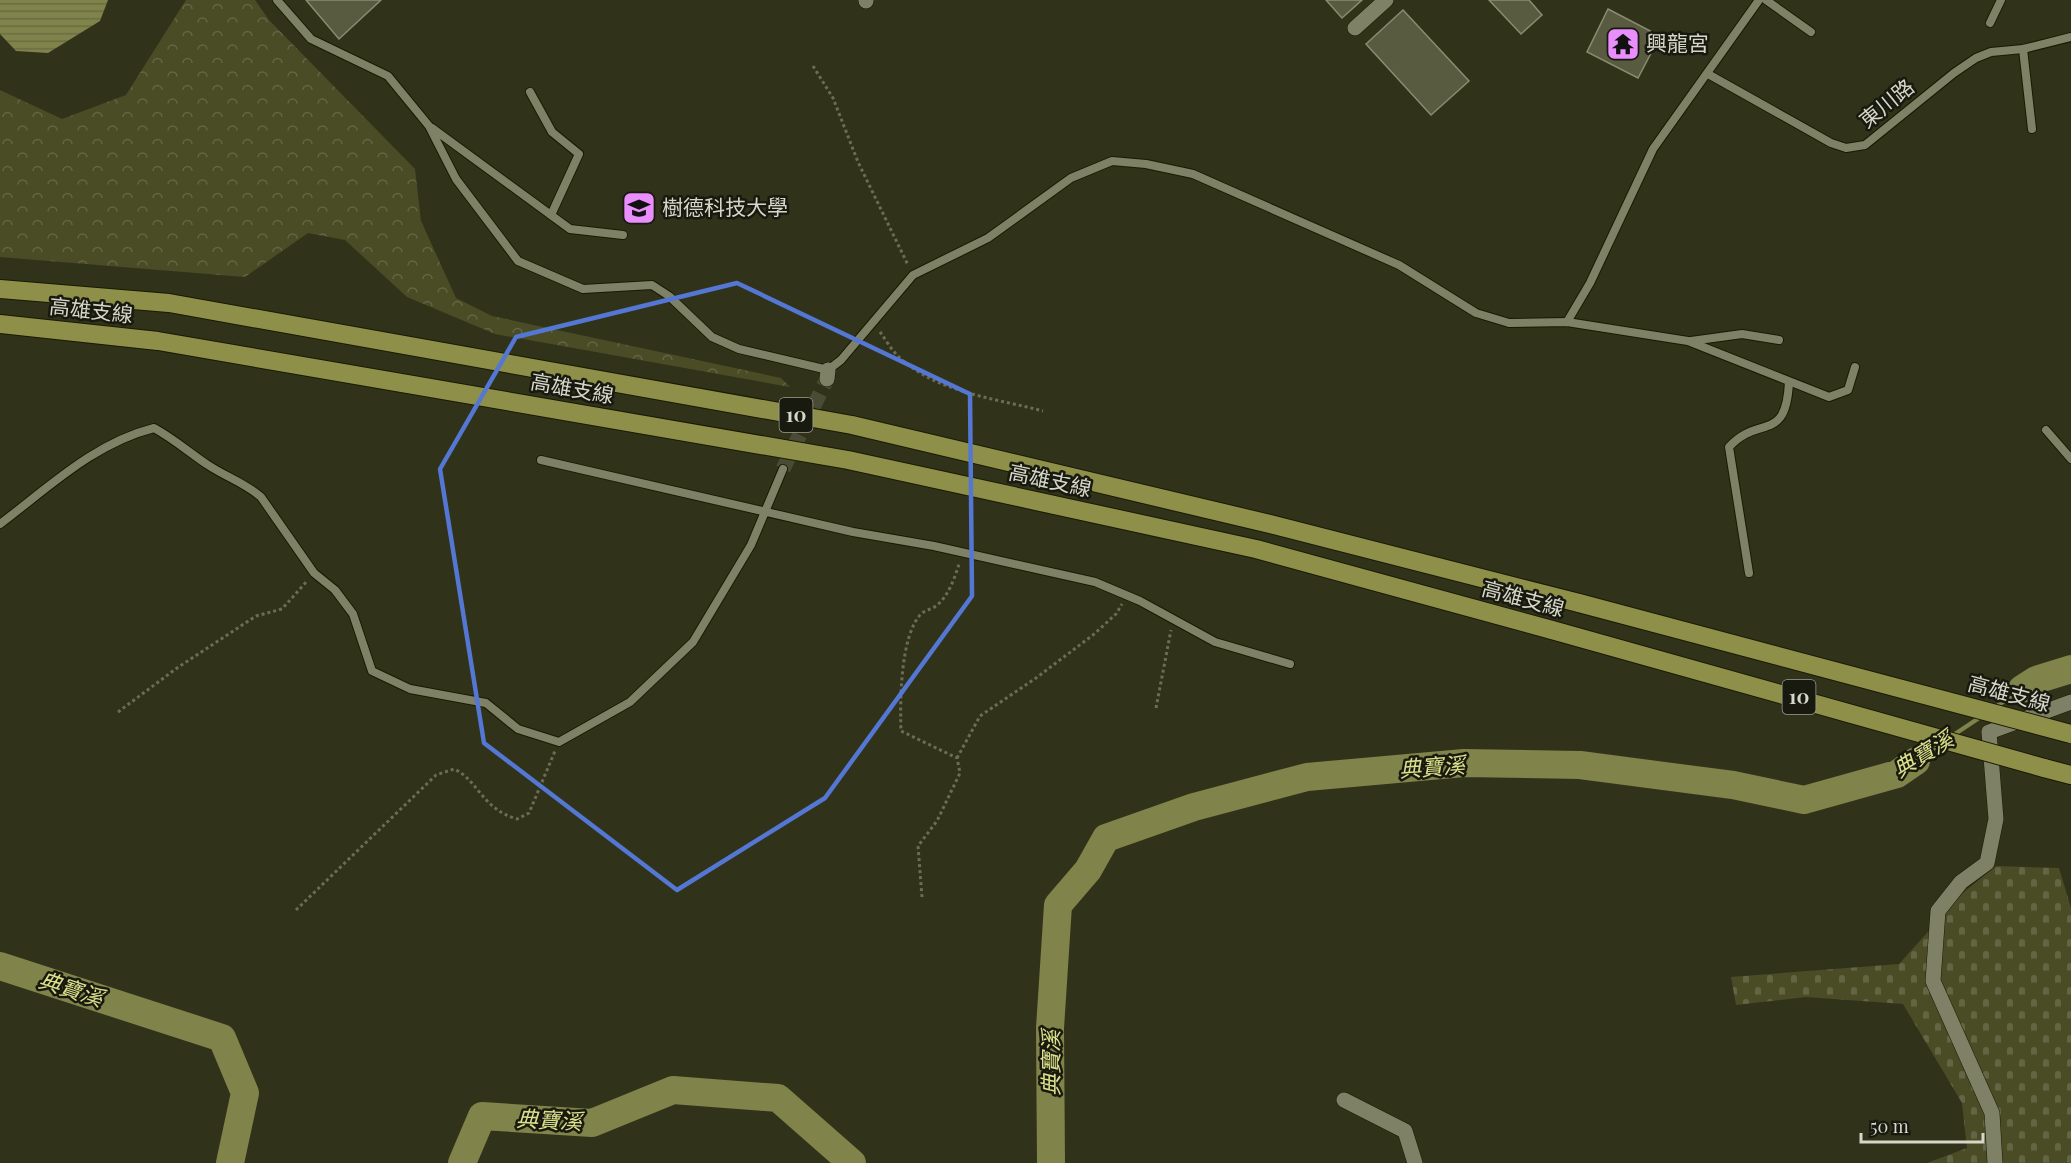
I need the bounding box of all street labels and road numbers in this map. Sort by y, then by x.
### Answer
street label: 東川路 [1852,72,1919,133]
street label: 高雄支線 [48,291,134,327]
street label: 高雄支線 [529,366,616,408]
road number: 10 [780,398,812,432]
street label: 高雄支線 [1006,457,1094,501]
street label: 高雄支線 [1479,573,1568,621]
street label: 高雄支線 [1965,668,2054,716]
road number: 10 [1782,680,1816,714]

